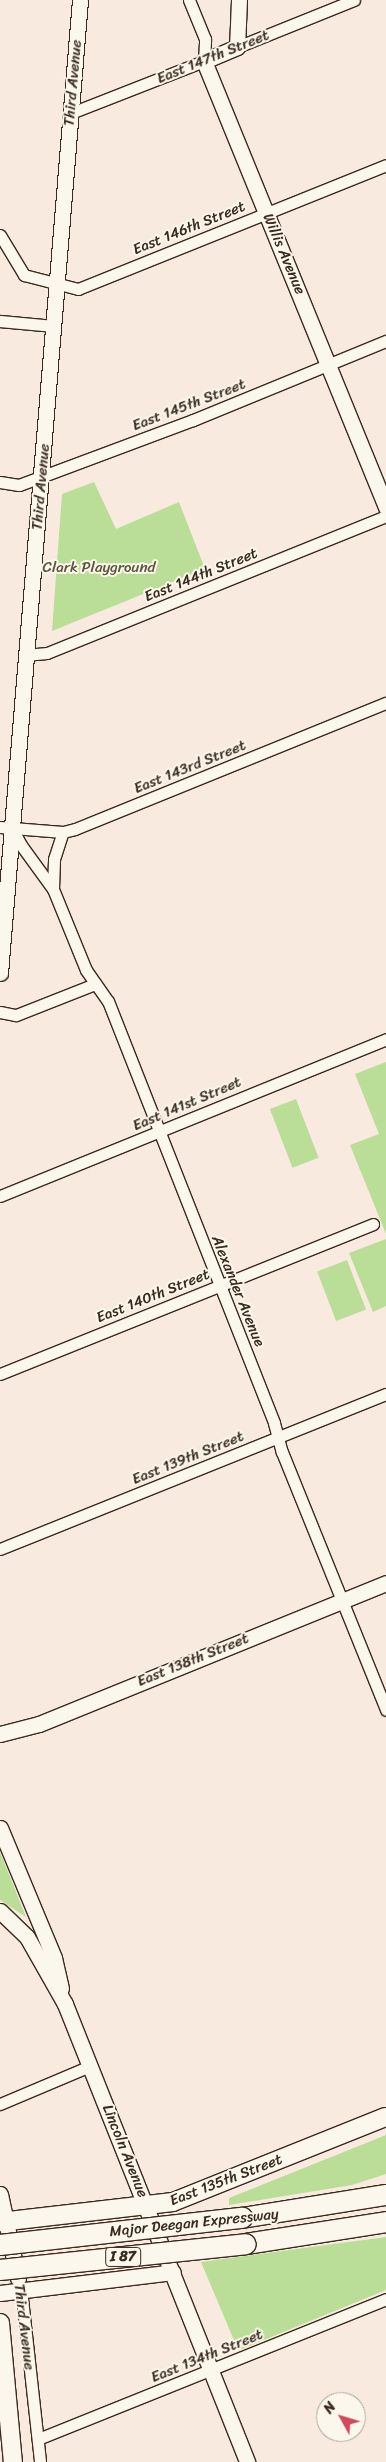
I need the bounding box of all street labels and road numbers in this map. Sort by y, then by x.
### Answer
street label: East 147th Street [154,26,272,88]
street label: Third Avenue [60,39,86,127]
street label: East 146th Street [130,197,248,259]
street label: Willis Avenue [259,211,309,297]
street label: East 145th Street [130,375,248,435]
street label: Third Avenue [28,443,54,531]
street label: East 144th Street [142,544,260,606]
street label: East 143rd Street [132,736,248,798]
street label: East 141st Street [130,1073,244,1135]
street label: Alexander Avenue [208,1233,268,1349]
street label: East 140th Street [94,1265,212,1327]
street label: East 139th Street [129,1427,247,1489]
street label: East 138th Street [135,1629,251,1691]
street label: Lincoln Avenue [98,2102,152,2200]
street label: East 135th Street [167,2150,285,2210]
street label: Major Deegan Expressway [108,2205,280,2241]
road number: I 87 [104,2246,142,2268]
street label: Third Avenue [10,2283,38,2371]
street label: East 134th Street [148,2325,266,2387]

